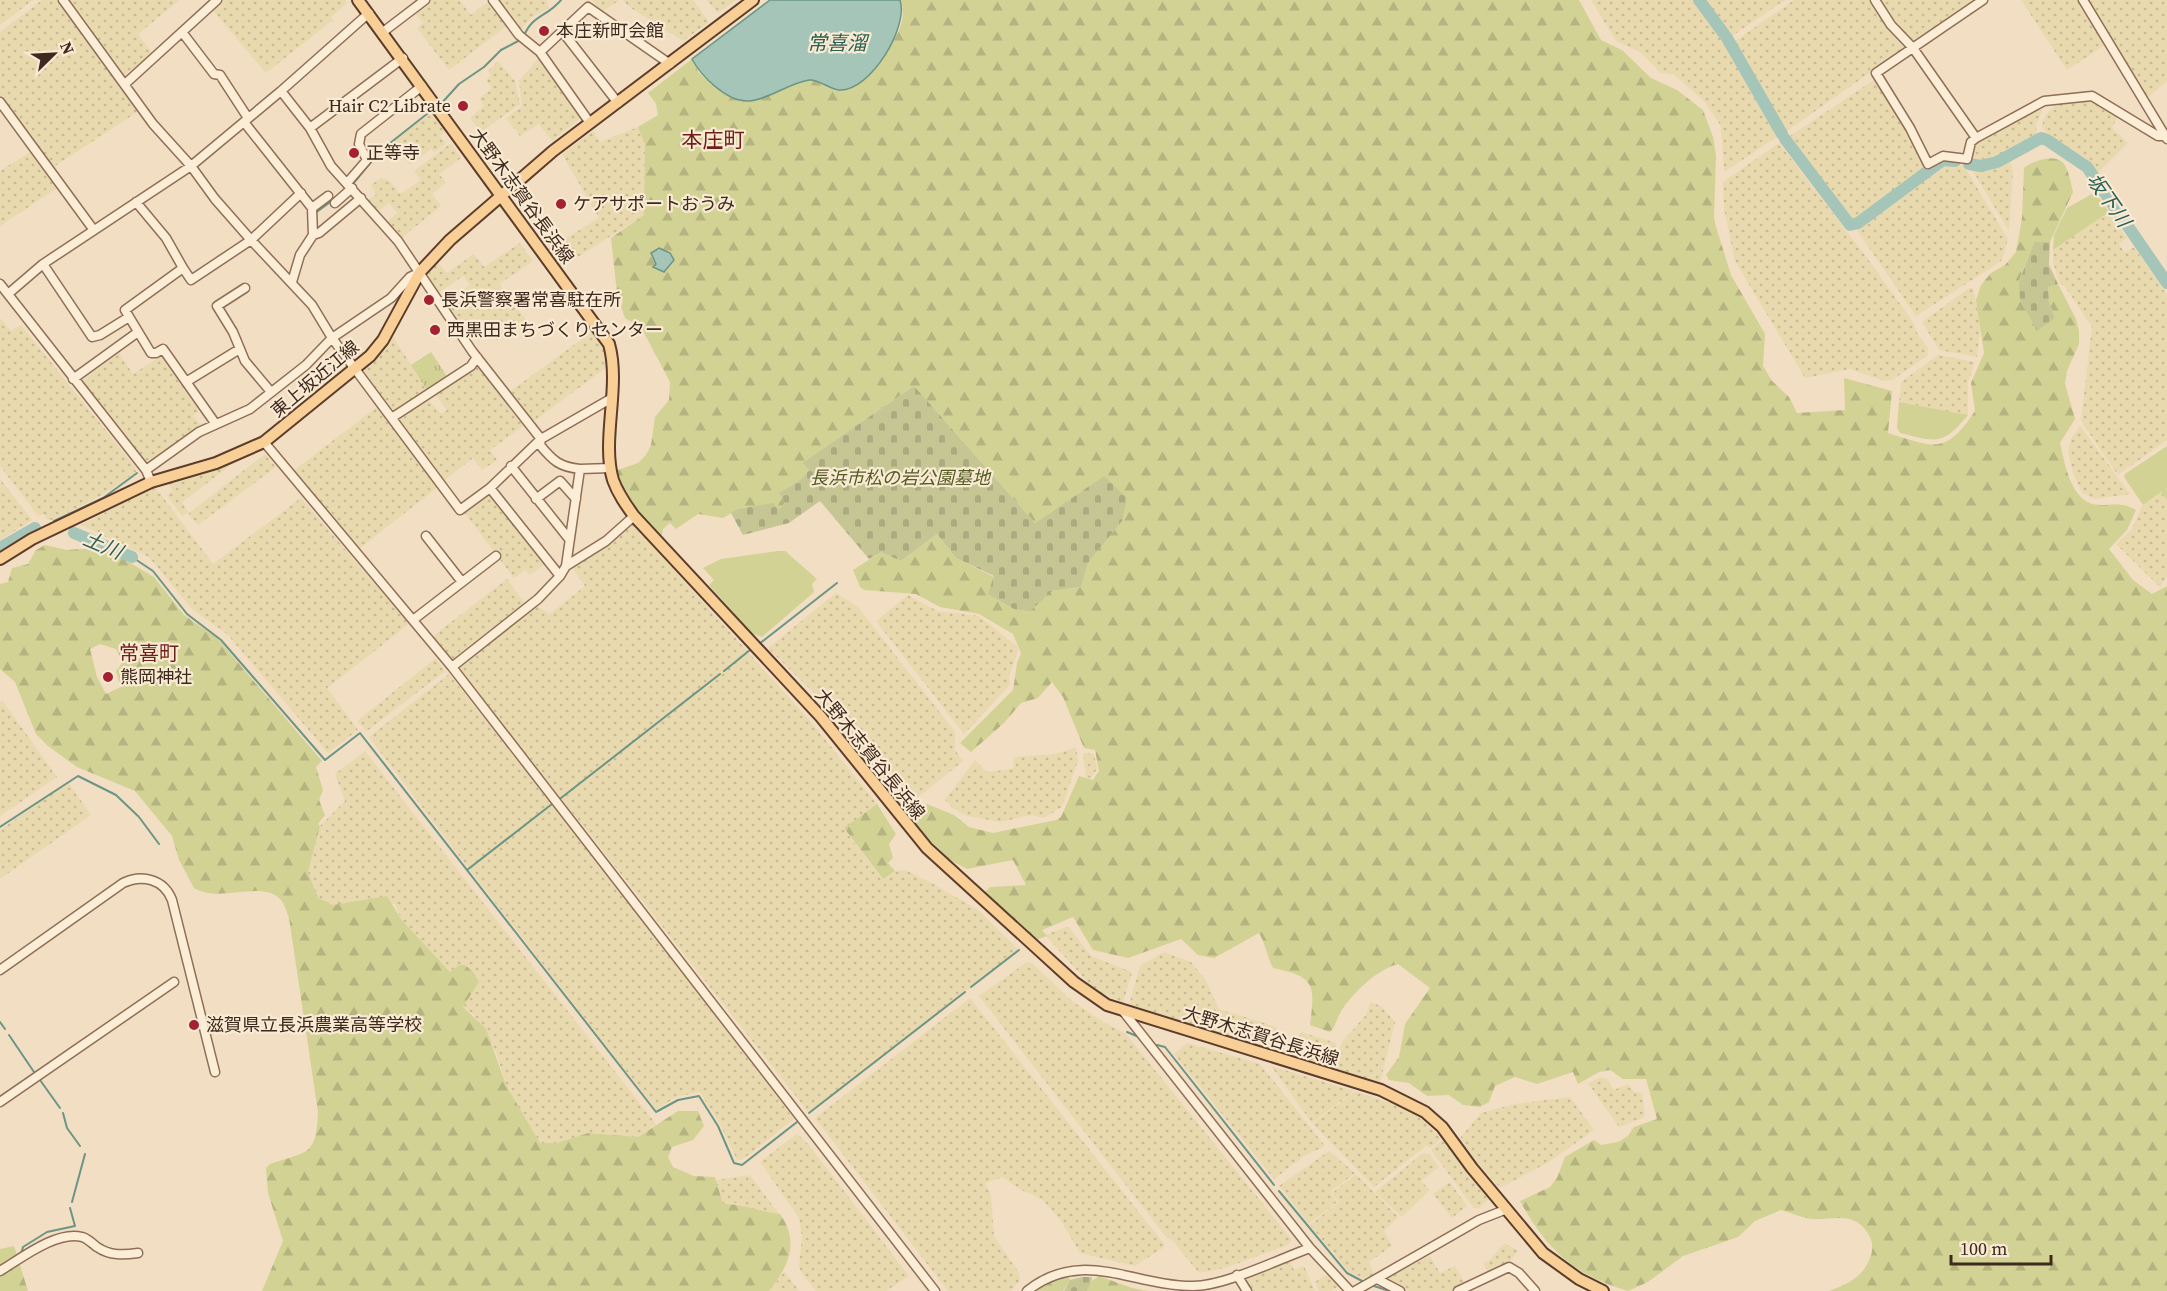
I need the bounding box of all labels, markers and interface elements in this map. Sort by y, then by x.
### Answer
place label: 本庄新町会館 [556,18,664,43]
north arrow [24,24,84,84]
marker: 本庄新町会館 [537,24,551,38]
water label: 常喜溜 [807,29,870,57]
text: N [55,38,80,58]
place label: Hair C2 Librate [328,93,451,118]
marker: Hair C2 Librate [456,99,470,113]
street label: 大野木志賀谷長浜線 [465,123,580,269]
district label: 本庄町 [682,125,745,154]
place label: 正等寺 [366,140,420,165]
marker: 正等寺 [347,146,361,160]
water label: 坂下川 [2080,167,2139,234]
place label: ケアサポートおうみ [573,191,735,216]
marker: ケアサポートおうみ [554,197,568,211]
place label: 長浜警察署常喜駐在所 [441,287,621,312]
marker: 長浜警察署常喜駐在所 [422,293,436,307]
place label: 西黒田まちづくりセンター [447,317,663,342]
marker: 西黒田まちづくりセンター [428,323,442,337]
street label: 東上坂近江線 [265,334,364,423]
park label: 長浜市松の岩公園墓地 [810,465,992,490]
water label: 土川 [79,524,129,566]
district label: 常喜町 [119,639,179,667]
place label: 熊岡神社 [120,664,192,689]
marker: 熊岡神社 [101,670,115,684]
street label: 大野木志賀谷長浜線 [810,683,931,825]
street label: 大野木志賀谷長浜線 [1180,1000,1342,1071]
place label: 滋賀県立長浜農業高等学校 [206,1012,422,1037]
marker: 滋賀県立長浜農業高等学校 [187,1018,201,1032]
scale bar [1951,1228,2052,1266]
text: 100 m [1960,1236,2007,1261]

